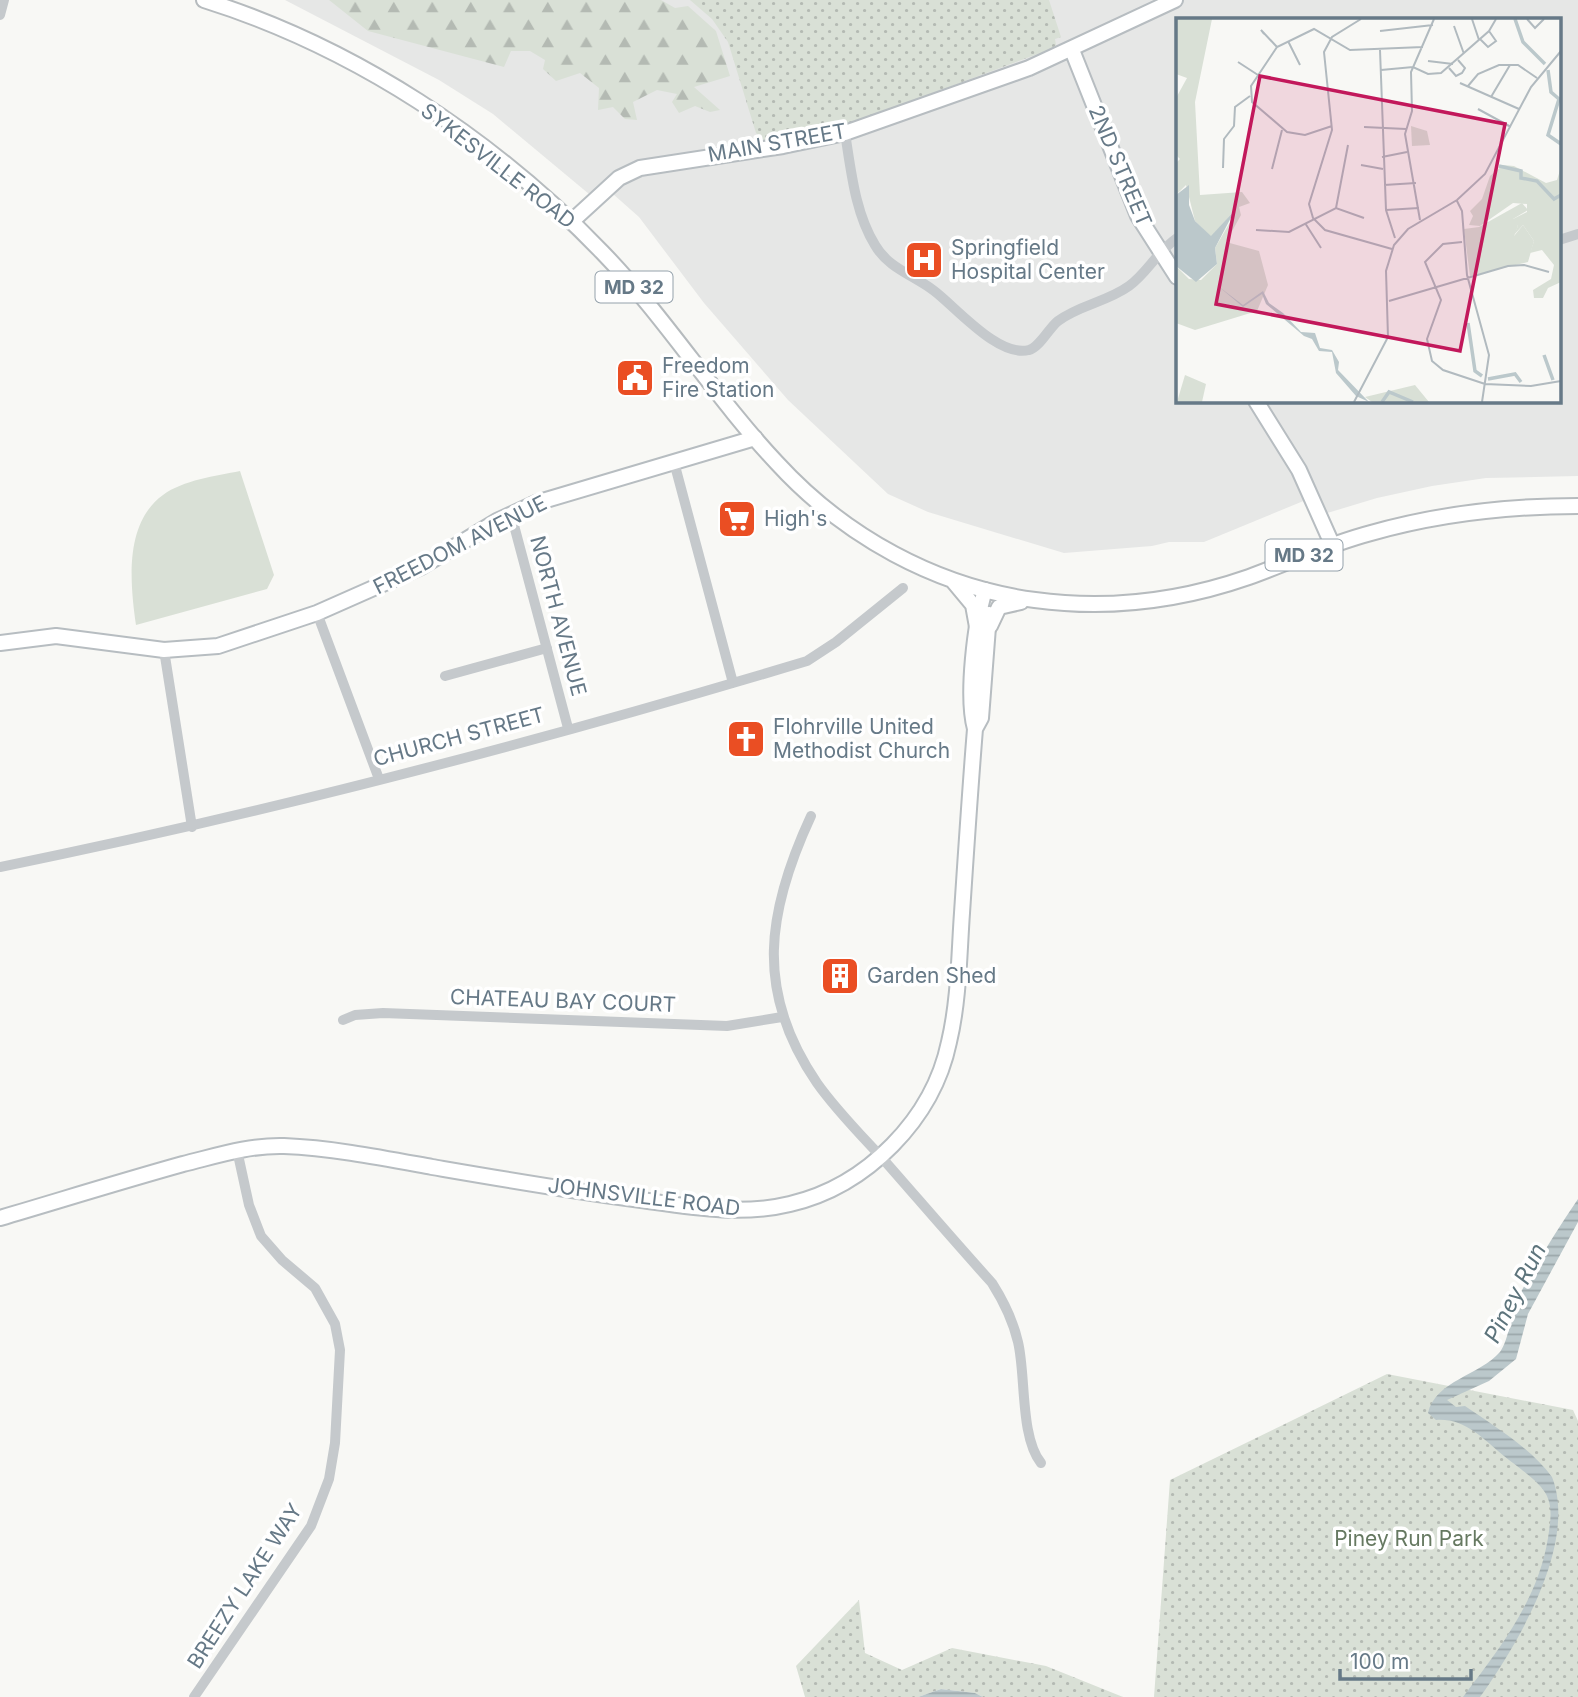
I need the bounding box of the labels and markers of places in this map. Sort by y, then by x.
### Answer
place label: Springfield Hospital Center [951,235,1105,284]
hospital icon: Springfield Hospital Center [903,239,945,281]
place label: Freedom Fire Station [662,353,774,402]
public building icon: Freedom Fire Station [614,357,656,399]
supermarket icon: High's [716,498,758,540]
place label: High's [764,506,827,531]
place label: Flohrville United Methodist Church [773,714,950,763]
church icon: Flohrville United Methodist Church [725,718,767,760]
building icon: Garden Shed [819,955,861,997]
place label: Garden Shed [867,963,996,988]

